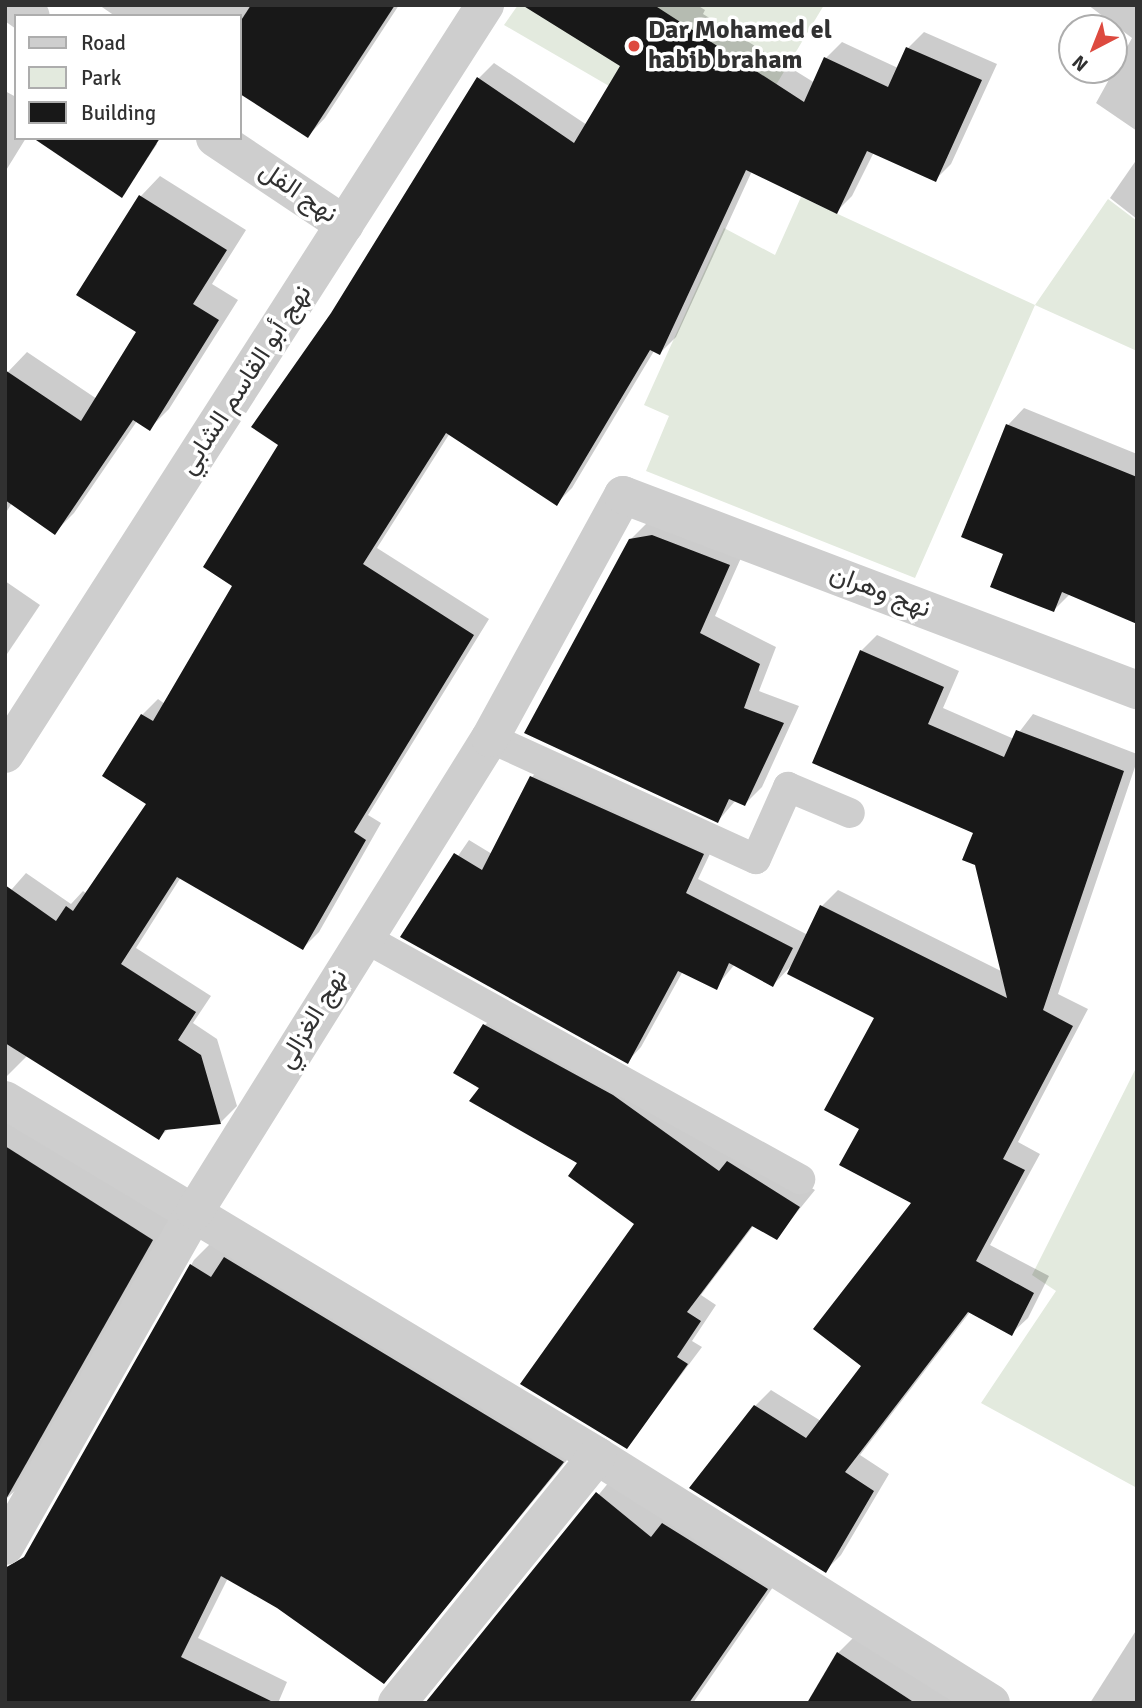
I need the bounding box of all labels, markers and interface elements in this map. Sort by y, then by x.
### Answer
legend [14,14,242,140]
north arrow [1058,14,1128,84]
place label: Dar Mohamed el habib braham [648,15,832,76]
text: Road [81,30,126,56]
marker: Dar Mohamed el habib braham [626,38,642,54]
text: N [1067,50,1093,76]
text: Park [81,65,121,91]
text: Building [81,100,156,126]
street label: نهج الفل [253,156,343,230]
street label: نهج أبو القاسم الشابي [173,279,319,481]
street label: نهج وهران [825,559,935,625]
street label: نهج الغزالي [271,963,355,1075]

